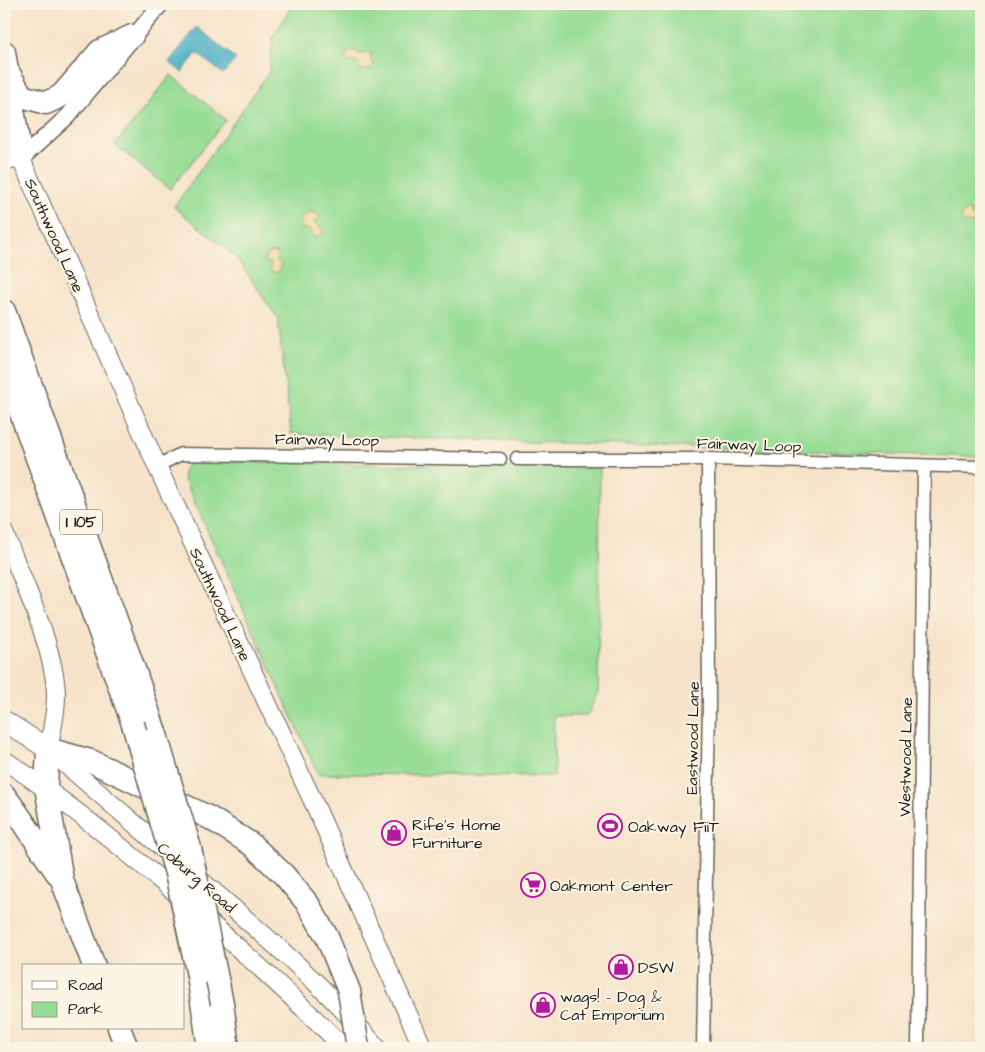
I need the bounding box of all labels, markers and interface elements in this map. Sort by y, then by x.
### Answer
street label: Southwood Lane [19,175,89,296]
street label: Fairway Loop [274,428,380,453]
street label: Fairway Loop [696,432,802,459]
road number: I 105 [60,510,102,534]
street label: Southwood Lane [184,544,256,665]
street label: Eastwood Lane [681,681,705,795]
street label: Westwood Lane [894,697,918,817]
sports icon: Oakway FiiT [597,813,623,839]
place label: Rife's Home Furniture [412,814,501,854]
place label: Oakway FiiT [628,816,719,839]
shop icon: Rife's Home Furniture [381,820,407,846]
street label: Coburg Road [152,837,240,919]
supermarket icon: Oakmont Center [520,872,546,898]
place label: Oakmont Center [550,875,673,897]
shop icon: DSW [608,954,634,980]
place label: DSW [638,957,674,979]
legend [22,964,185,1030]
text: Road [68,975,103,996]
place label: wags! - Dog & Cat Emporium [560,986,665,1026]
shop icon: wags! - Dog & Cat Emporium [530,992,556,1018]
text: Park [68,999,103,1020]

